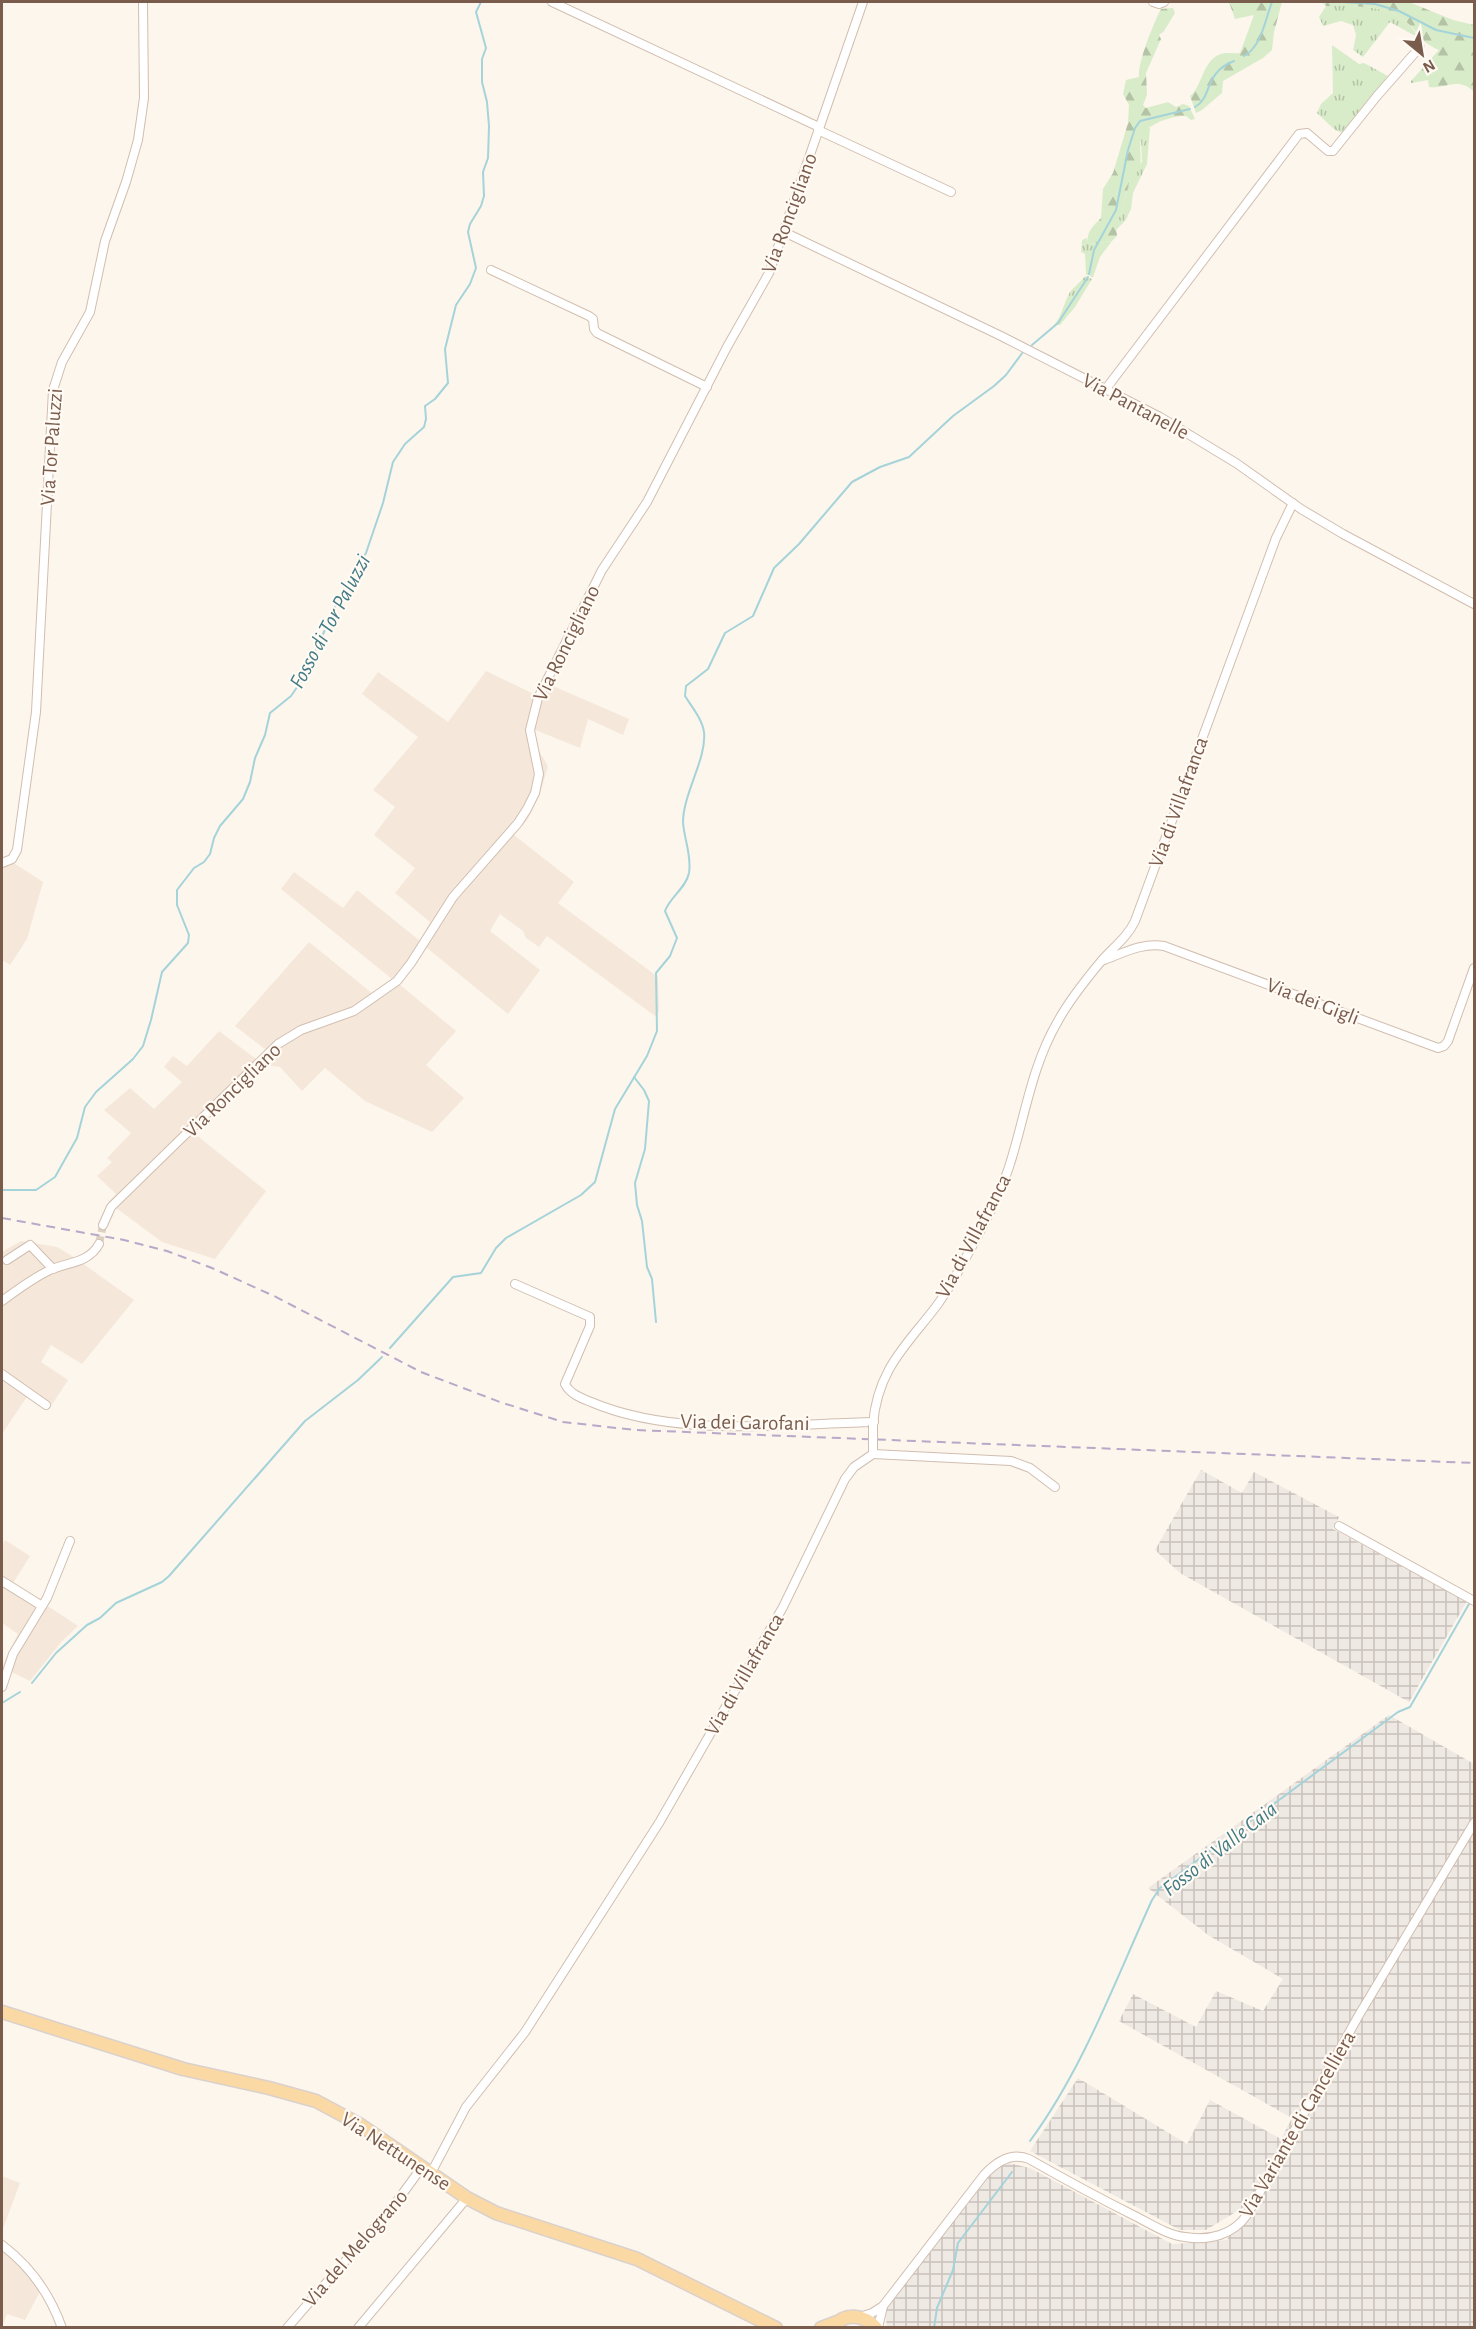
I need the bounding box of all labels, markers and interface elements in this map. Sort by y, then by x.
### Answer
north arrow [1392,24,1452,84]
text: N [1420,56,1438,76]
street label: Via Roncigliano [758,150,821,276]
street label: Via Pantanelle [1079,370,1193,443]
street label: Via Tor Paluzzi [37,388,66,506]
water label: Fosso di Tor Paluzzi [285,551,374,692]
street label: Via Roncigliano [529,582,604,705]
street label: Via di Villafranca [1145,734,1212,870]
street label: Via dei Gigli [1264,974,1362,1029]
street label: Via Roncigliano [180,1039,285,1142]
street label: Via di Villafranca [932,1170,1015,1302]
street label: Via dei Garofani [680,1411,810,1434]
street label: Via di Villafranca [701,1609,788,1739]
water label: Fosso di Valle Caia [1158,1797,1281,1900]
street label: Via Variante di Cancelliera [1235,2027,1360,2221]
street label: Via Nettunense [337,2108,454,2195]
street label: Via del Melograno [299,2186,412,2311]

